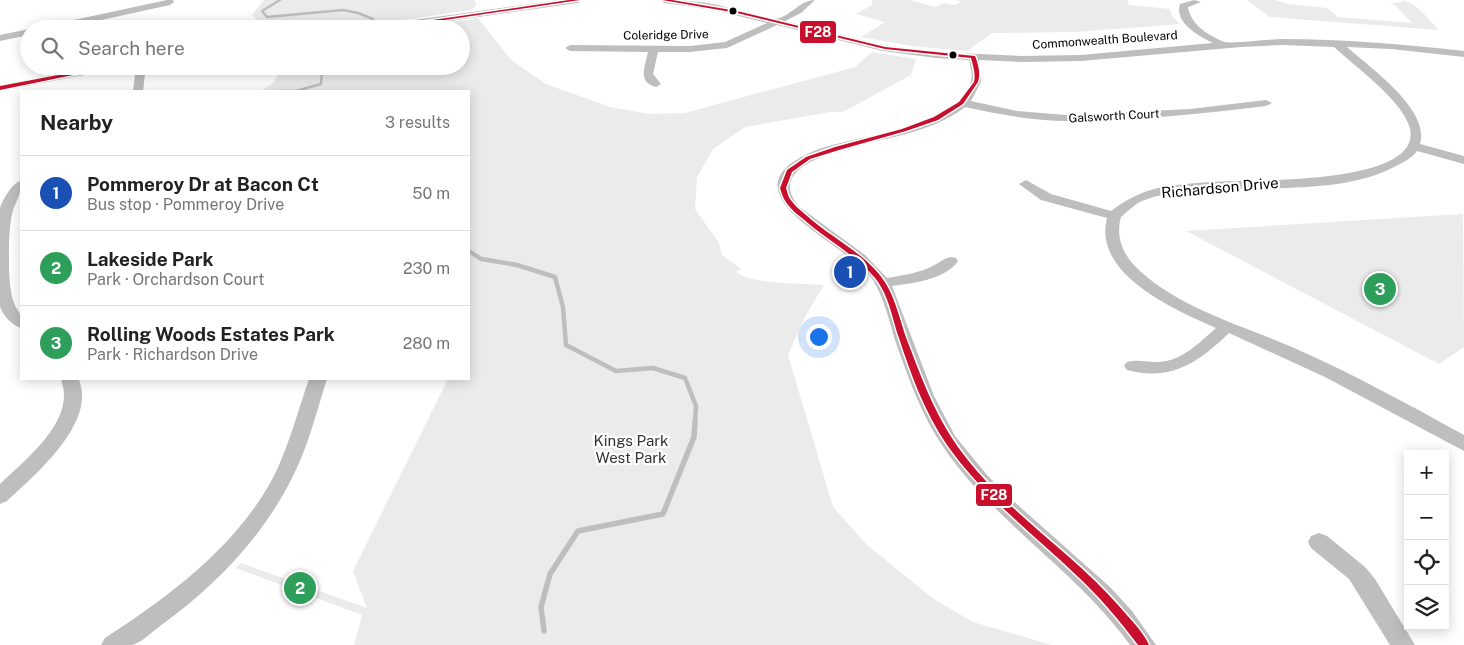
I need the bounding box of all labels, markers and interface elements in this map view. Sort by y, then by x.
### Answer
unlabelled marker [728,6,738,16]
search box [20,20,470,75]
line badge: F28 [799,20,837,44]
text: F28 [805,24,831,40]
street label: Coleridge Drive [623,27,709,43]
street label: Commonwealth Boulevard [1032,28,1178,52]
icon: search [38,34,66,62]
text: Search here [78,37,185,59]
unlabelled marker [948,50,958,60]
street label: Galsworth Court [1068,107,1160,125]
text: Nearby [40,110,113,135]
text: 3 results [385,113,450,132]
text: Pommeroy Dr at Bacon Ct [87,173,319,195]
street label: Richardson Drive [1161,174,1279,201]
text: 1 [53,184,59,203]
text: 50 m [412,184,450,203]
text: Bus stop · Pommeroy Drive [87,195,284,214]
text: Lakeside Park [87,248,214,270]
pin: 1 [834,253,866,291]
text: 2 [51,259,61,278]
text: 230 m [403,259,450,278]
text: Park · Orchardson Court [87,270,264,289]
pin: 3 [1364,270,1396,308]
text: Rolling Woods Estates Park [87,323,335,345]
your location [806,324,832,350]
text: 3 [51,334,61,353]
text: 280 m [403,334,450,353]
text: Park · Richardson Drive [87,345,258,364]
park label: Kings Park West Park [594,432,668,466]
map controls [1404,450,1449,630]
button: + [1404,450,1449,495]
line badge: F28 [975,483,1013,507]
text: F28 [981,487,1007,503]
button: − [1404,495,1449,540]
button: locate [1404,540,1449,585]
pin: 2 [284,569,316,607]
button: layers [1404,585,1449,630]

